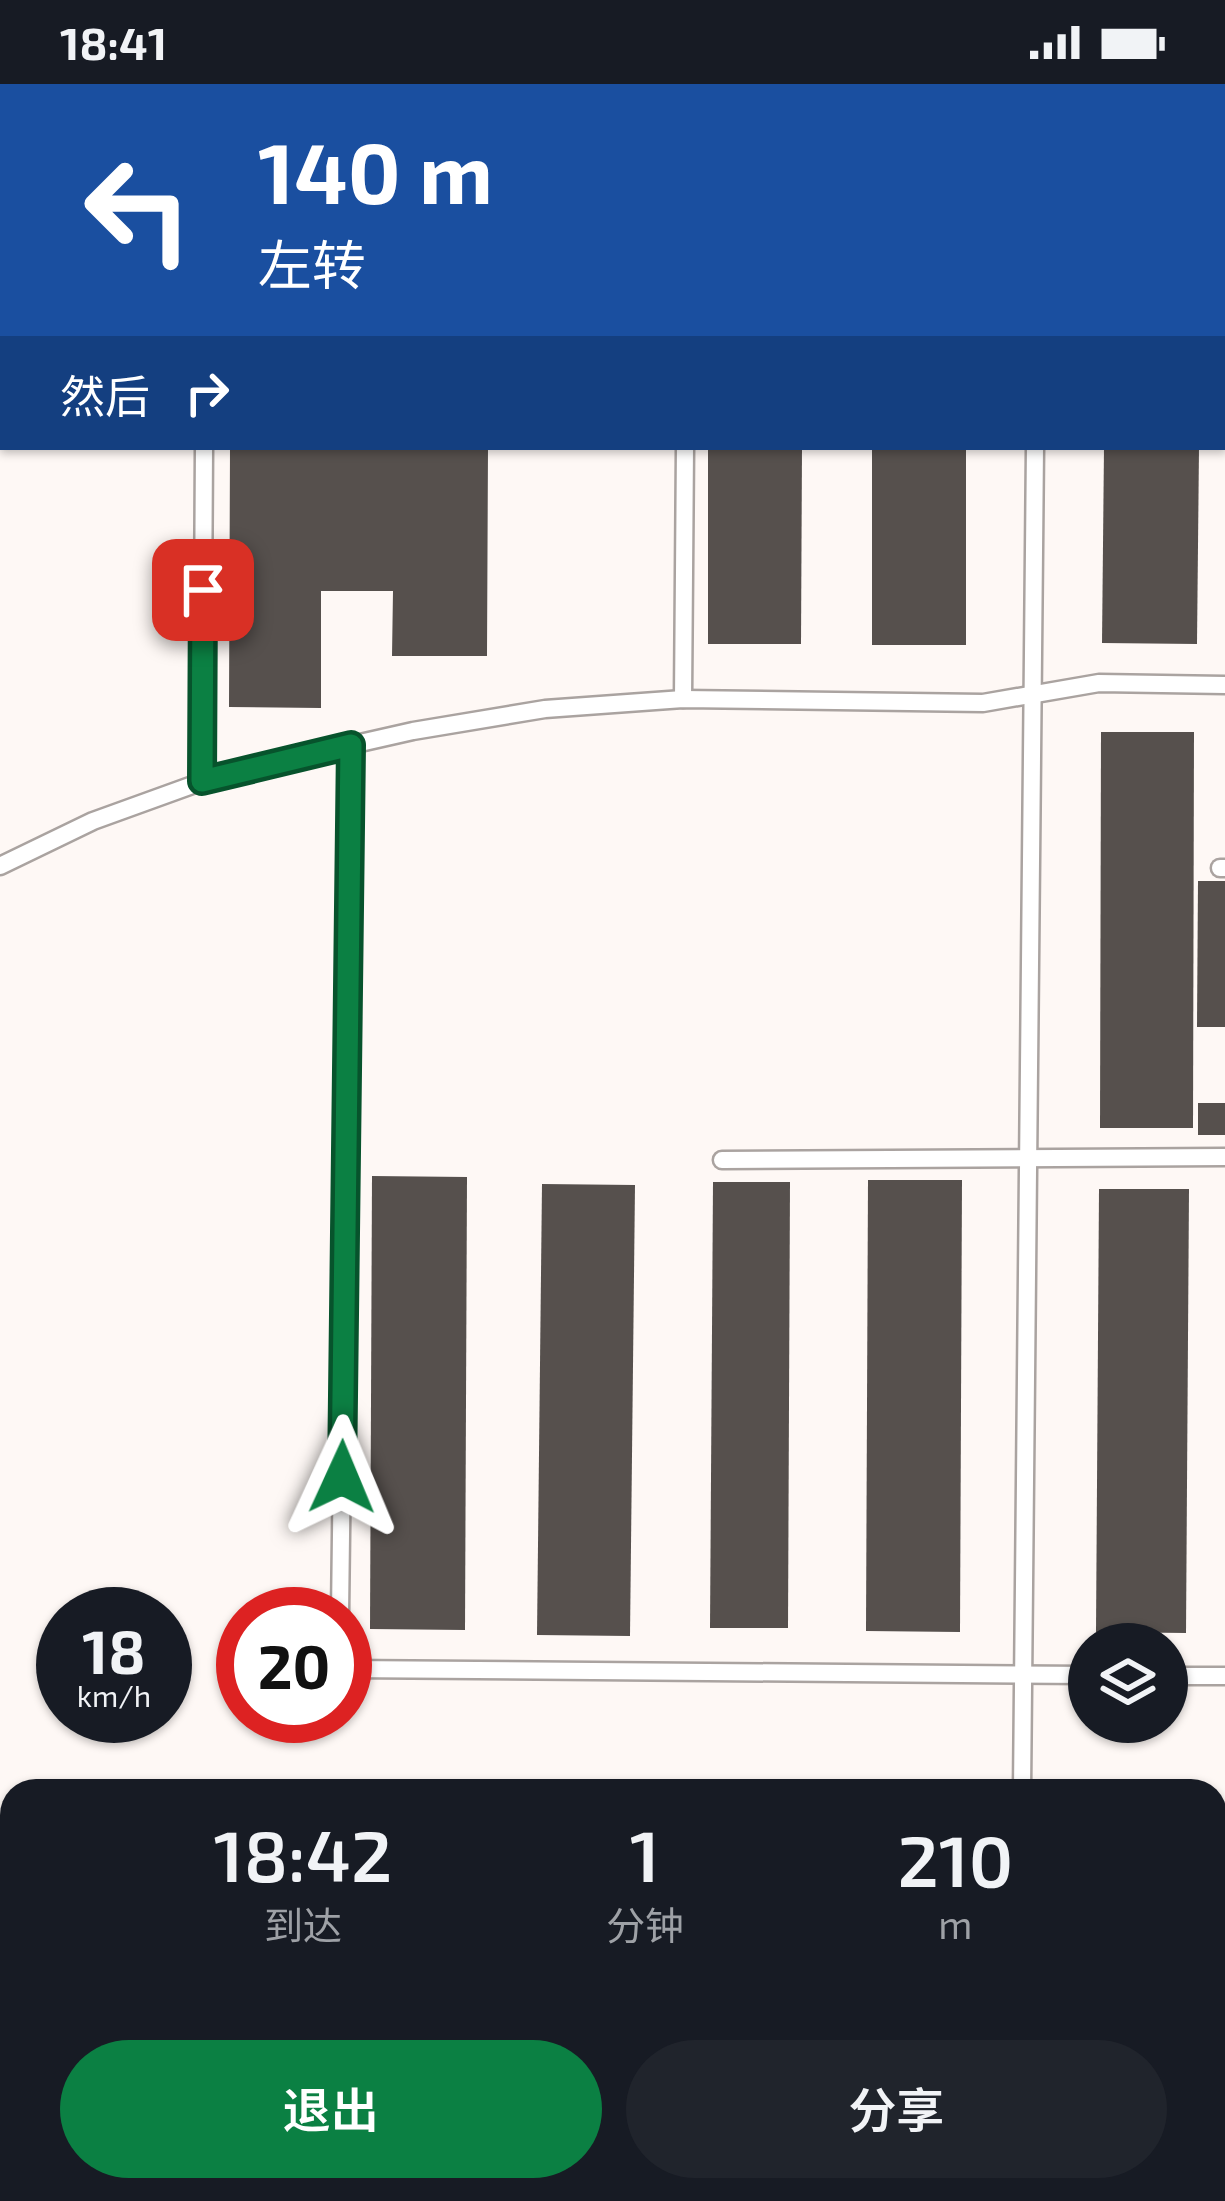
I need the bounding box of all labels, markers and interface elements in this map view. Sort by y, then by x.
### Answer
text: 18:41 [60,15,167,69]
text: 140 m [258,120,493,221]
icon: left [60,132,216,288]
text: 左转 [258,231,366,296]
icon: right [174,360,240,426]
text: 然后 [60,368,150,422]
pin [152,539,254,641]
icon: arrive [170,557,236,623]
position arrow [279,1414,405,1540]
speed limit sign: 20 [216,1587,372,1743]
text: 18 [82,1614,146,1686]
map controls [1068,1623,1188,1743]
button: layers [1068,1623,1188,1743]
text: km/h [77,1677,151,1713]
text: 18:42 [214,1810,392,1896]
text: 1 [630,1810,660,1896]
text: 210 [897,1815,1013,1901]
text: m [938,1900,973,1947]
text: 到达 [264,1901,342,1948]
text: 分钟 [606,1901,684,1948]
button: 退出 [60,2040,602,2178]
button: 分享 [626,2040,1167,2178]

